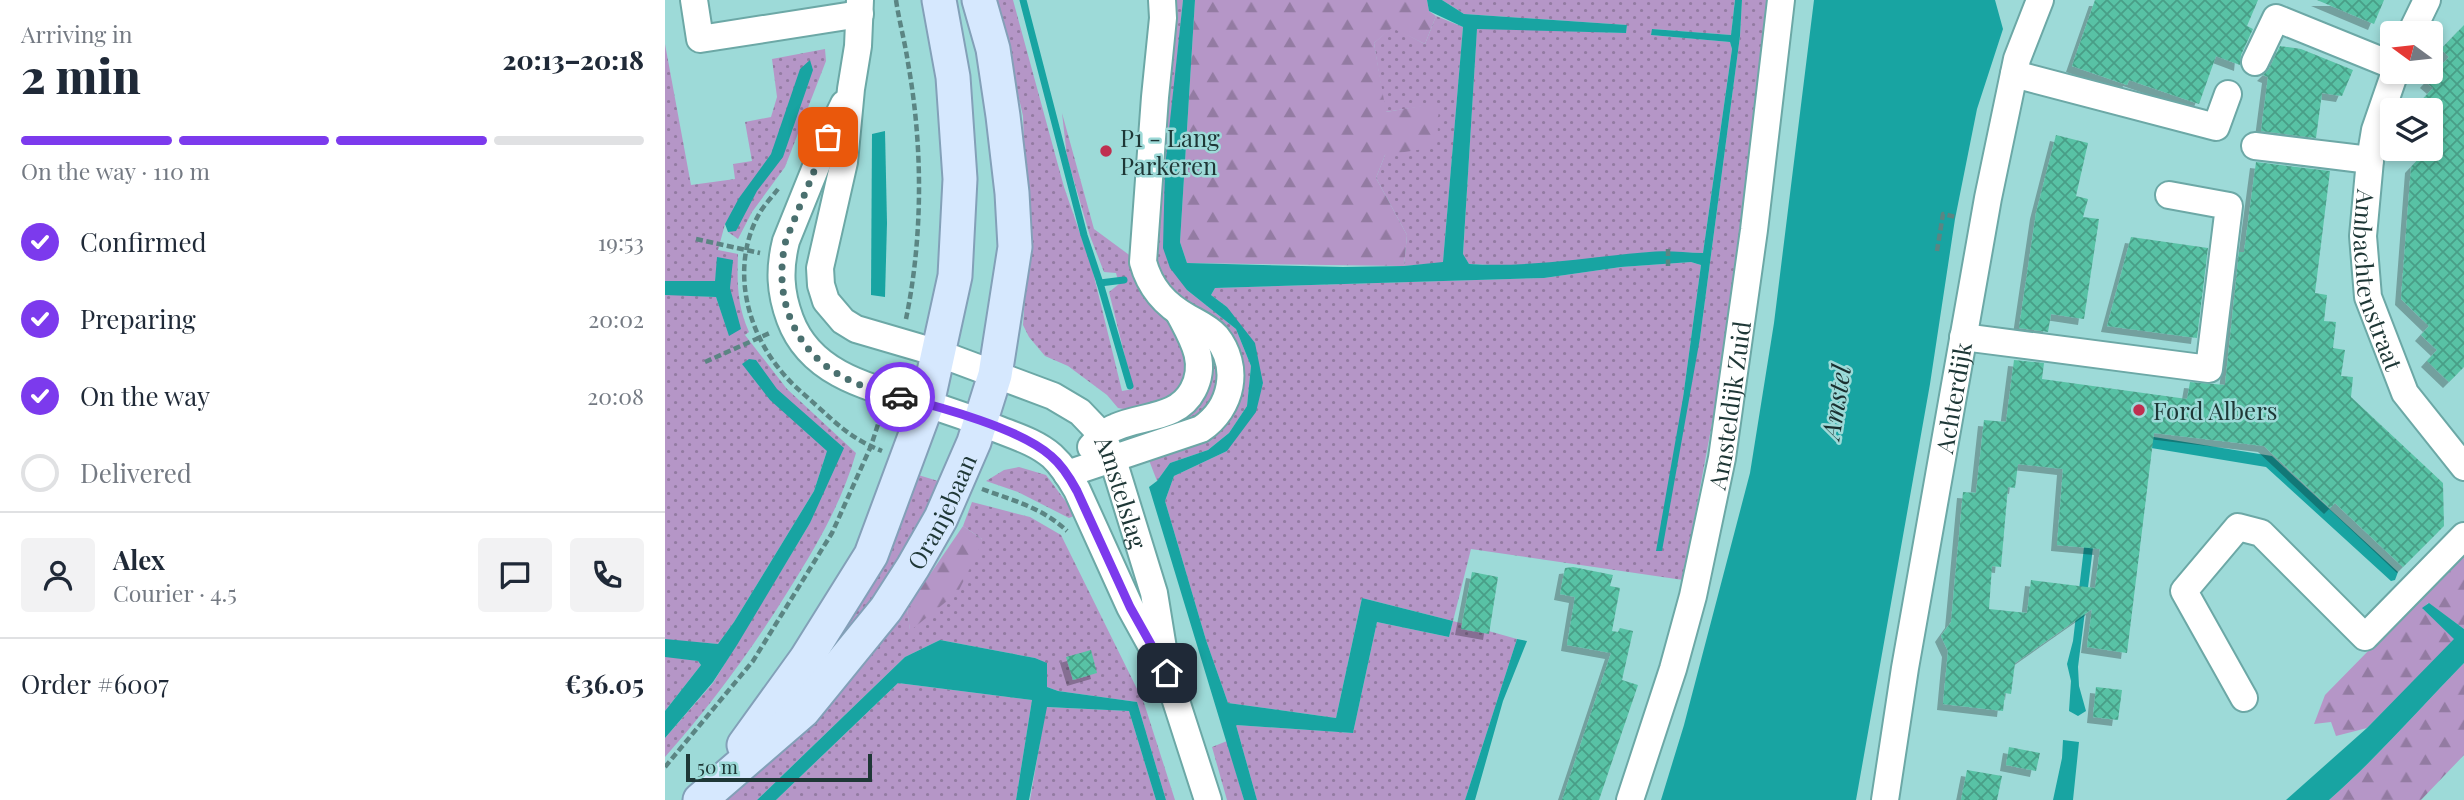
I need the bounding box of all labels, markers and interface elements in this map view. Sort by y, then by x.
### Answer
text: Arriving in [21,18,133,49]
north arrow [2380,21,2443,84]
map controls [2380,21,2443,161]
text: 20:13–20:18 [503,42,644,77]
text: 2 min [21,44,141,106]
button: layers [2380,98,2443,161]
pin [798,107,858,167]
icon: bag [809,118,847,156]
place label: P1 - Lang Parkeren [1120,121,1220,181]
marker: P1 - Lang Parkeren [1098,143,1114,159]
text: On the way · 110 m [21,155,210,186]
street label: Ambachtenstraat [2347,187,2411,375]
icon: check [21,223,59,261]
text: Confirmed [80,224,207,259]
text: 19:53 [598,226,644,257]
icon: check [21,300,59,338]
text: Preparing [80,301,196,336]
text: 20:02 [588,303,644,334]
street label: Amsteldijk Zuid [1700,319,1757,493]
street label: Achterdijk [1927,339,1978,457]
water label: Amstel [1811,361,1858,444]
courier [865,362,935,432]
icon: check [21,377,59,415]
text: On the way [80,378,210,413]
icon: car [881,378,919,416]
text: 20:08 [587,380,644,411]
place label: Ford Albers [2153,394,2278,426]
marker: Ford Albers [2131,402,2147,418]
street label: Amstelslag [1088,430,1155,553]
street label: Oranjebaan [899,449,983,575]
text: Delivered [80,455,192,490]
button: person [21,538,95,612]
button: chat [478,538,552,612]
button: phone [570,538,644,612]
text: Alex [113,542,165,577]
text: Courier · 4.5 [113,577,237,608]
pin [1137,643,1197,703]
icon: home [1148,654,1186,692]
text: Order #6007 [21,666,169,701]
text: €36.05 [565,666,644,701]
scale bar [686,751,871,783]
text: 50 m [697,753,738,779]

